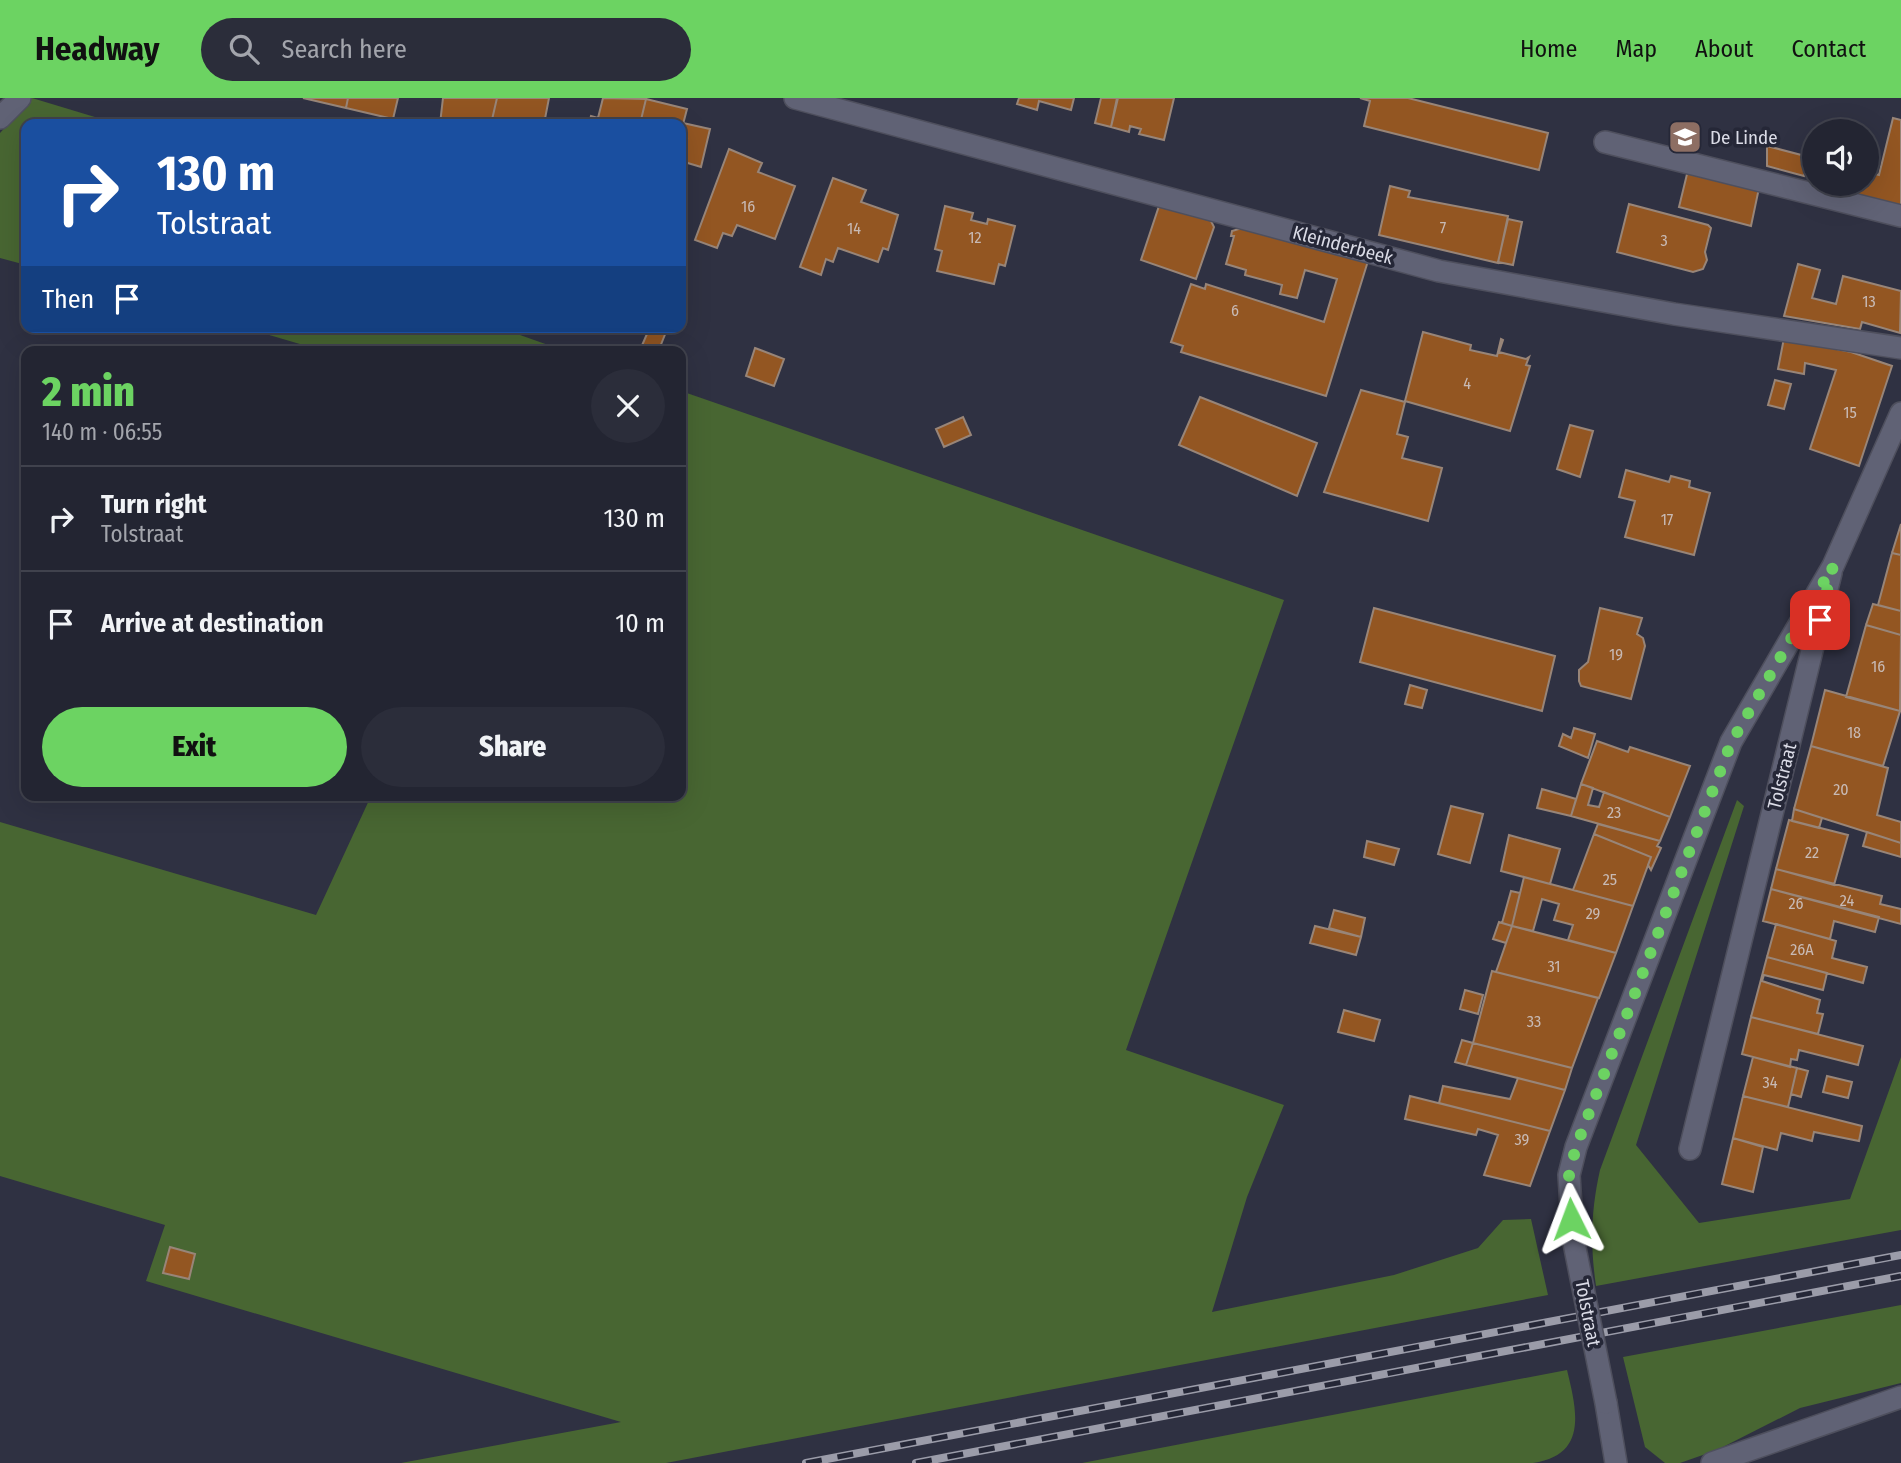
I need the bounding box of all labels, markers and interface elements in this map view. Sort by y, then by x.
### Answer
search box [201,18,691,81]
text: Headway [35,29,159,69]
icon: search [225,30,263,68]
text: Search here [281,34,407,65]
text: Home [1520,35,1577,63]
text: Map [1615,35,1657,63]
text: About [1695,35,1753,63]
text: Contact [1791,35,1866,63]
school or university icon: De Linde [1666,118,1704,156]
map controls [1802,119,1879,196]
button: sound [1802,119,1879,196]
place label: De Linde [1710,126,1778,149]
text: 130 m [157,144,275,203]
icon: right [42,147,133,238]
house number: 16 [741,197,755,216]
text: Tolstraat [157,204,271,242]
house number: 7 [1440,218,1447,237]
house number: 14 [847,219,861,238]
street label: Kleinderbeek [1290,221,1396,269]
house number: 12 [968,228,982,247]
house number: 3 [1660,231,1668,250]
icon: arrive [108,280,146,318]
text: Then [42,284,94,315]
house number: 13 [1862,292,1876,311]
house number: 6 [1231,301,1239,320]
text: 2 min [42,367,135,417]
button: close [591,369,665,443]
house number: 4 [1463,374,1471,393]
house number: 15 [1843,403,1857,422]
text: 140 m · 06:55 [42,418,162,446]
text: Turn right [101,489,207,520]
icon: right [42,500,80,538]
text: 130 m [603,503,665,534]
house number: 17 [1661,510,1674,529]
text: Tolstraat [101,520,183,548]
pin [1790,590,1850,650]
icon: arrive [1801,601,1839,639]
icon: arrive [42,605,80,643]
text: Arrive at destination [101,608,324,639]
text: 10 m [615,608,665,639]
house number: 19 [1609,645,1623,664]
house number: 16 [1871,657,1885,676]
button: Exit [42,707,347,787]
button: Share [361,707,665,787]
house number: 18 [1847,723,1861,742]
street label: Tolstraat [1763,740,1802,812]
house number: 20 [1833,780,1849,799]
house number: 23 [1607,803,1621,822]
house number: 22 [1805,843,1819,862]
house number: 25 [1603,870,1617,889]
house number: 24 [1840,891,1854,910]
house number: 26 [1789,894,1804,913]
house number: 29 [1586,904,1601,923]
house number: 26A [1790,940,1814,959]
house number: 31 [1547,957,1561,976]
house number: 33 [1527,1012,1541,1031]
house number: 34 [1763,1073,1778,1092]
house number: 39 [1515,1130,1530,1149]
position arrow [1534,1182,1608,1256]
street label: Tolstraat [1570,1277,1606,1349]

